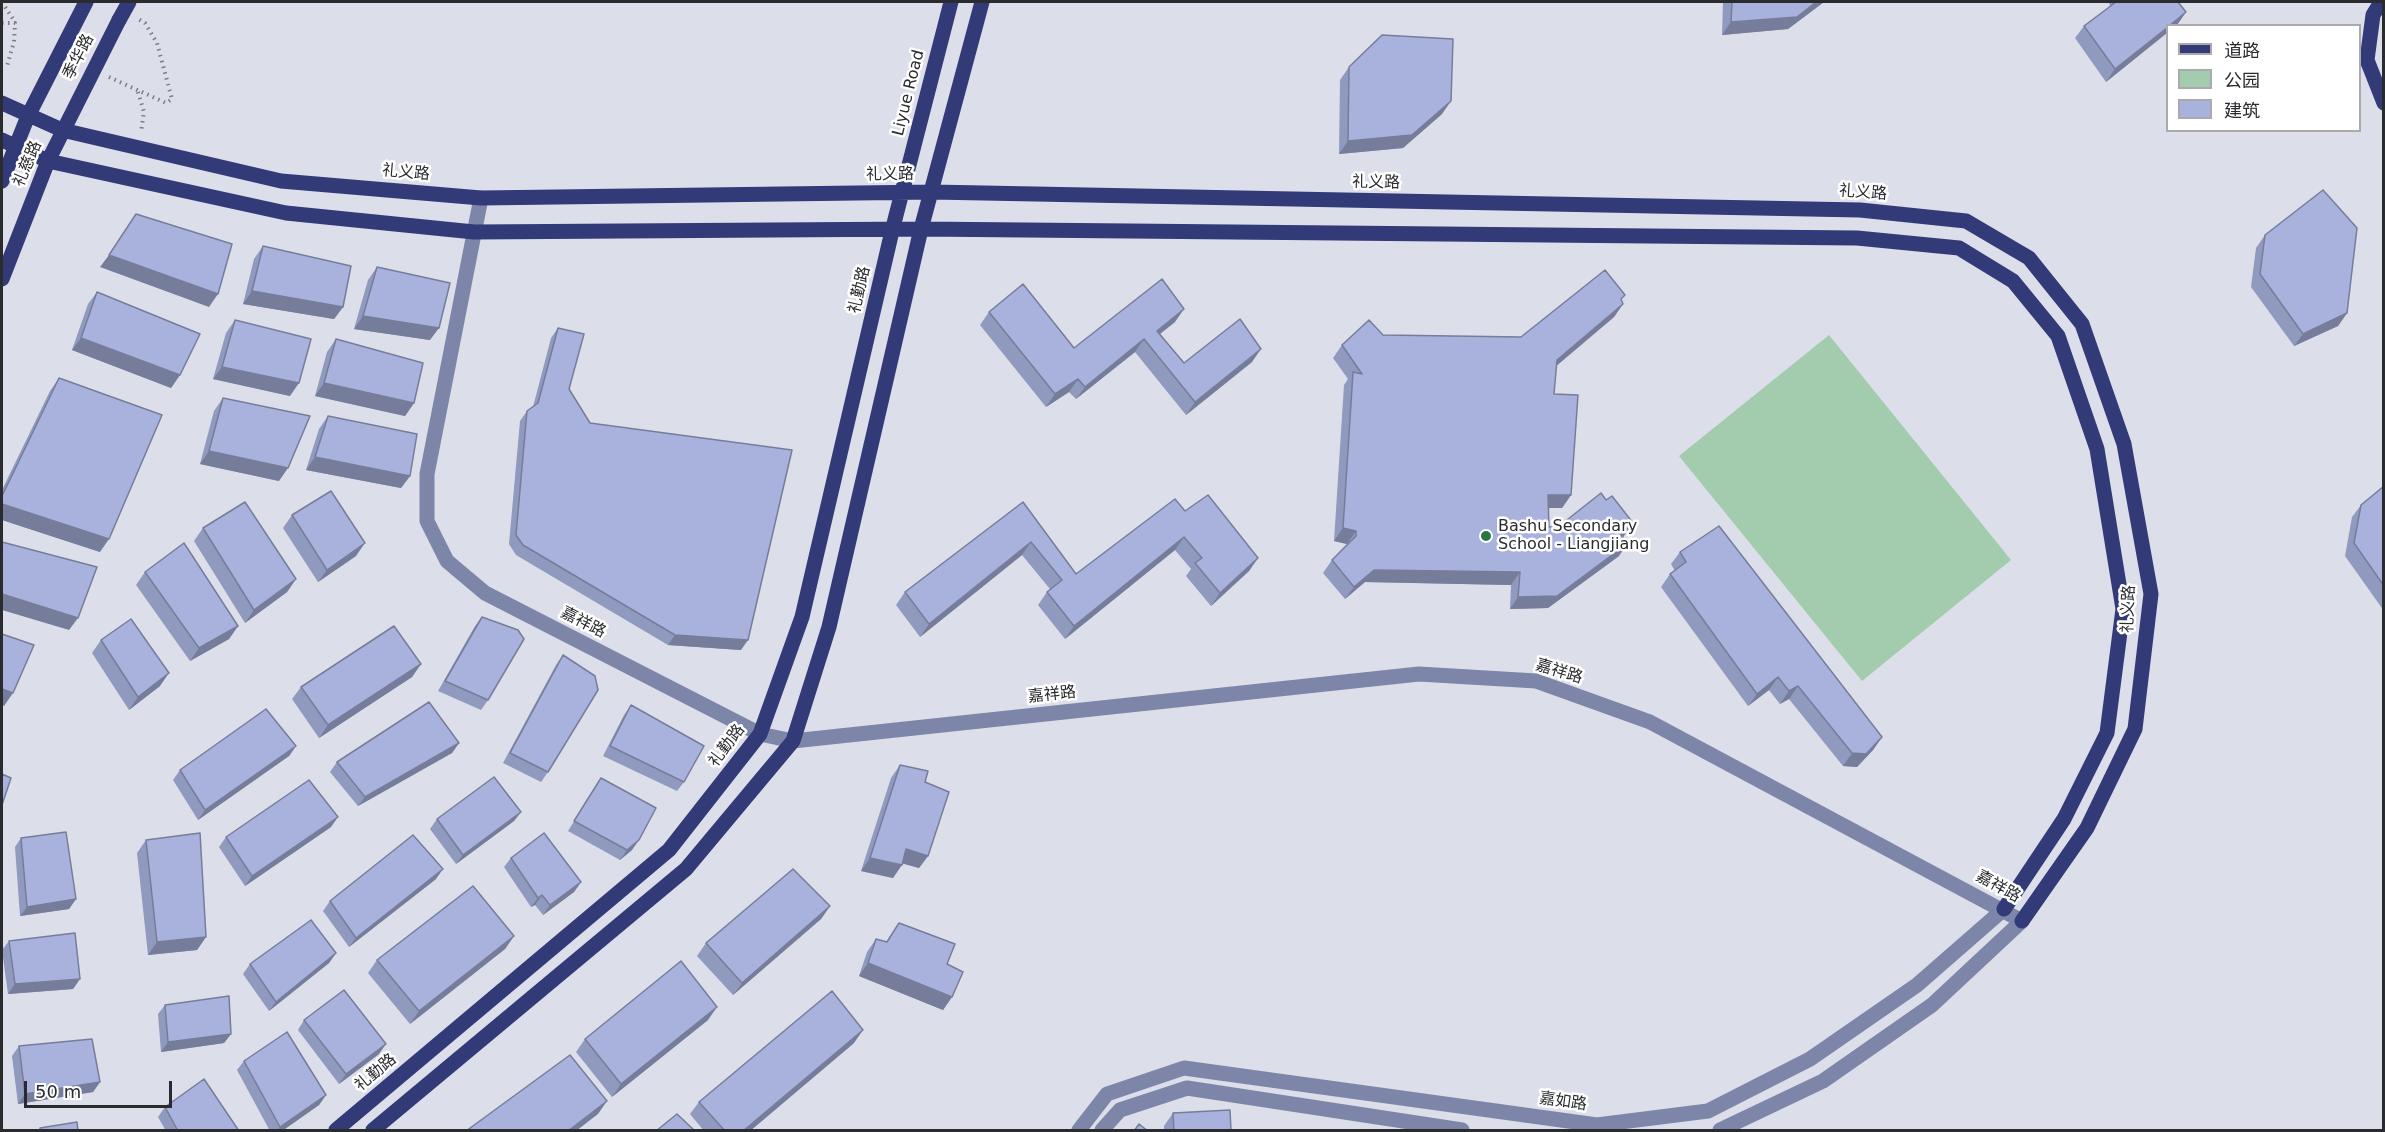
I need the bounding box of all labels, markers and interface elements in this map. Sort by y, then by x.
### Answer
legend [2166,24,2361,132]
street label: 季华路 [60,31,98,83]
text: 道路 [2224,40,2260,61]
street label: Liyue Road [889,48,929,138]
text: 公园 [2224,70,2260,91]
text: 建筑 [2224,100,2260,121]
street label: 礼慈路 [10,138,46,190]
street label: 礼义路 [381,161,431,185]
street label: 礼义路 [866,165,914,185]
street label: 礼义路 [1352,173,1400,193]
street label: 礼义路 [1838,182,1888,204]
street label: 礼勤路 [845,264,875,316]
place label: Bashu Secondary School - Liangjiang [1498,517,1650,555]
marker: Bashu Secondary School - Liangjiang [1479,529,1493,543]
street label: 礼义路 [2119,585,2139,633]
street label: 嘉祥路 [557,604,609,642]
street label: 嘉祥路 [1533,656,1585,688]
street label: 嘉祥路 [1027,683,1077,707]
street label: 礼勤路 [705,721,749,771]
street label: 嘉祥路 [1972,867,2024,907]
street label: 礼勤路 [351,1050,401,1096]
scale bar [27,1069,176,1107]
text: 50 m [35,1081,81,1102]
street label: 嘉如路 [1538,1089,1588,1115]

